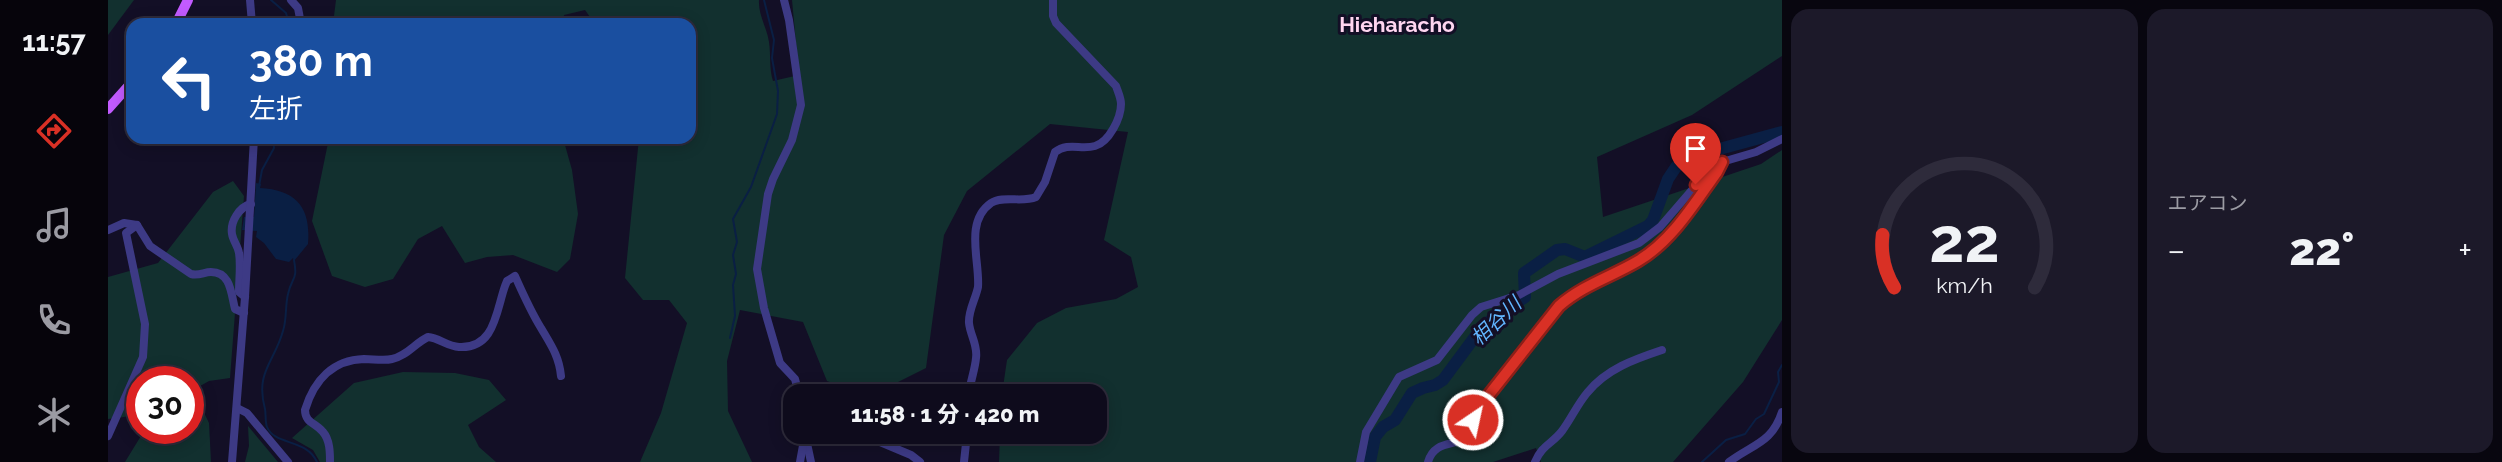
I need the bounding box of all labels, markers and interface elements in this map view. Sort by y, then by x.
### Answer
district label: Hieharacho [1339,12,1455,37]
text: 11:57 [22,26,86,57]
text: 380 m [249,37,373,86]
icon: left [150,42,228,120]
text: 左折 [249,93,303,124]
icon: directions [33,110,75,152]
pin [1670,123,1721,185]
icon: arrive [1679,132,1712,165]
text: エアコン [2168,191,2248,215]
text: 22 [1929,203,1999,277]
icon: music [33,204,75,246]
text: 22° [2289,223,2354,276]
text: − [2168,231,2185,270]
text: + [2458,231,2472,270]
text: km/h [1936,273,1993,298]
water label: 相谷川 [1466,290,1528,350]
icon: phone [33,299,75,341]
speed limit sign: 30 [126,366,204,444]
position arrow [1441,388,1505,452]
icon: climate [33,394,75,436]
text: 11:58 · 1 分 · 420 m [851,401,1039,427]

